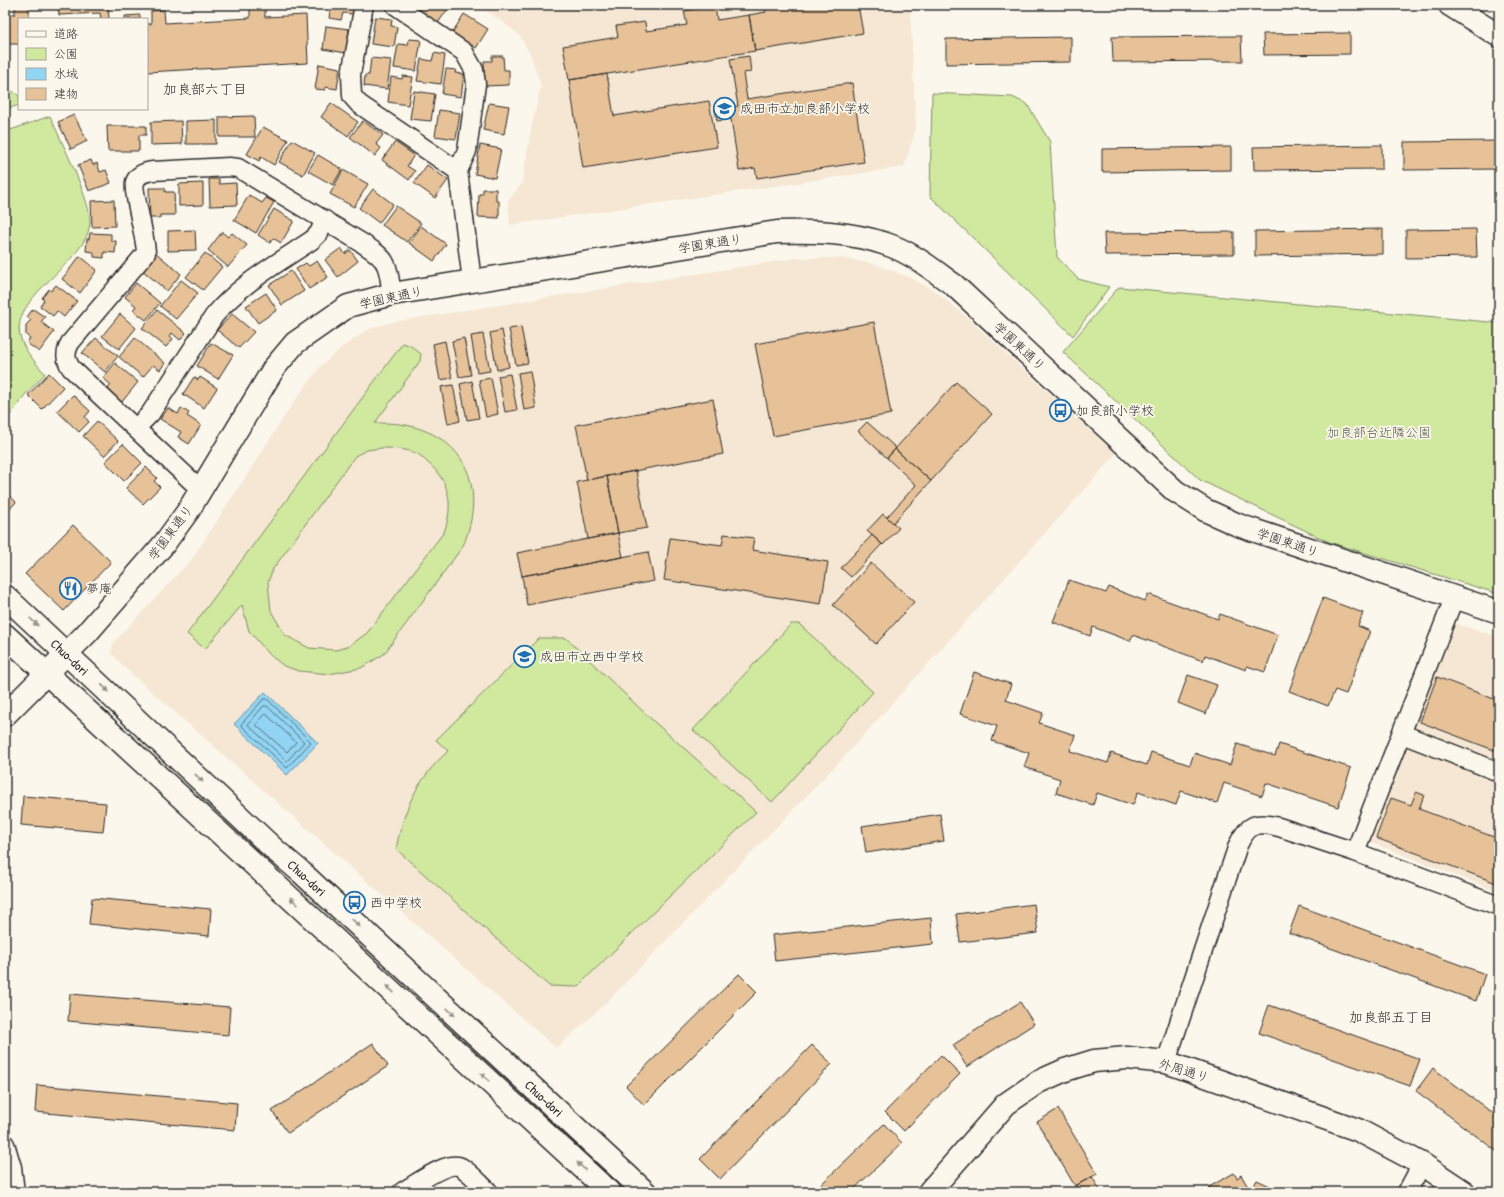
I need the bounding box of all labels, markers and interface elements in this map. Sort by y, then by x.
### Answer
legend [18,18,148,110]
text: 道路 [54,25,78,42]
text: 公園 [54,45,78,62]
text: 水域 [54,65,78,82]
district label: 加良部六丁目 [163,79,247,98]
text: 建物 [54,85,78,102]
school or university icon: 成田市立加良部小学校 [712,95,738,121]
place label: 成田市立加良部小学校 [740,99,870,117]
street label: 学園東通り [676,229,744,257]
street label: 学園東通り [357,281,425,313]
street label: 学園東通り [990,317,1050,375]
bus stop icon: 加良部小学校 [1048,397,1074,423]
place label: 加良部小学校 [1076,401,1154,419]
park label: 加良部台近隣公園 [1327,423,1431,441]
street label: 学園東通り [143,501,197,563]
street label: 学園東通り [1254,523,1322,561]
restaurant icon: 夢庵 [57,575,83,601]
place label: 夢庵 [86,579,112,597]
one-way arrow [29,618,39,627]
street label: Chuo-dori [47,634,93,679]
school or university icon: 成田市立西中学校 [511,643,537,669]
place label: 成田市立西中学校 [540,647,644,665]
one-way arrow [100,684,110,693]
one-way arrow [194,773,204,783]
street label: Chuo-dori [284,855,330,900]
bus stop icon: 西中学校 [341,889,367,915]
place label: 西中学校 [370,893,422,911]
one-way arrow [289,896,300,905]
one-way arrow [351,918,361,928]
one-way arrow [385,984,395,994]
one-way arrow [446,1007,456,1016]
district label: 加良部五丁目 [1349,1007,1433,1026]
street label: 外周通り [1156,1054,1212,1086]
one-way arrow [480,1073,490,1082]
street label: Chuo-dori [521,1076,567,1121]
one-way arrow [575,1161,586,1170]

